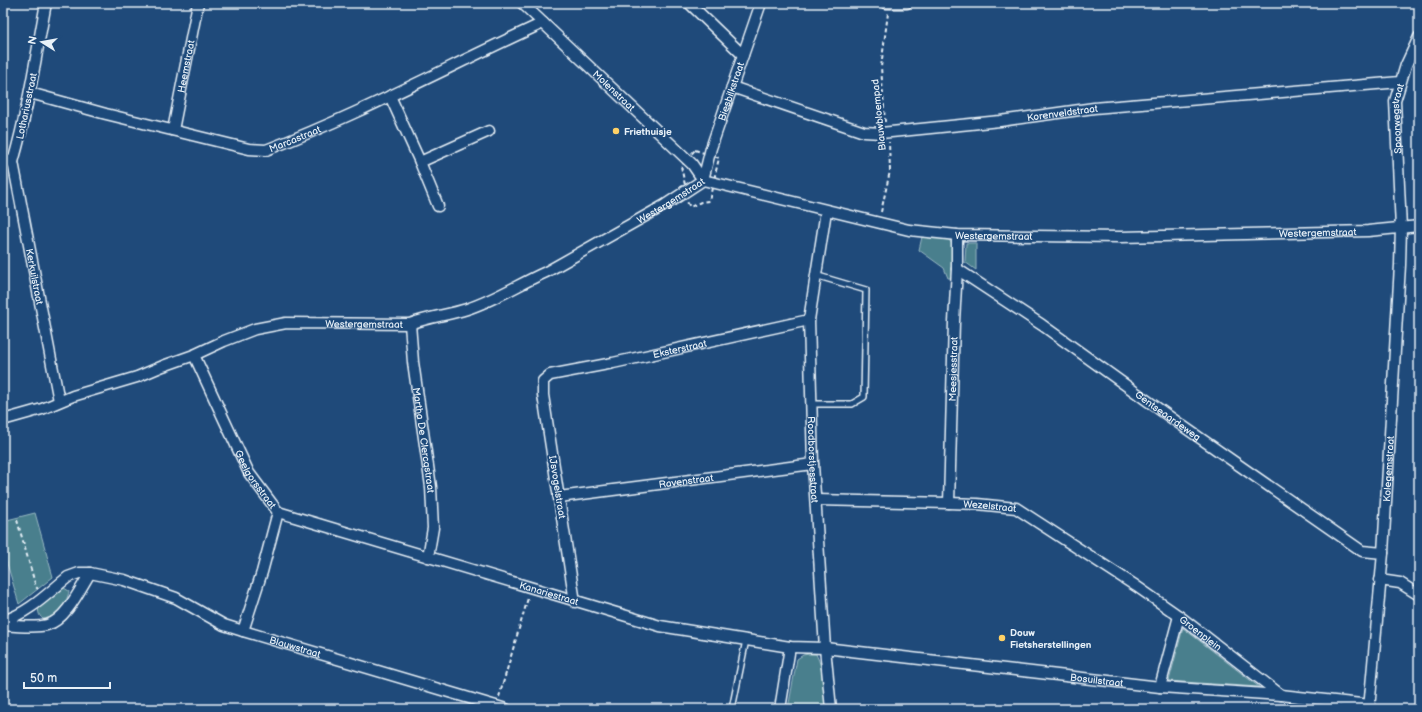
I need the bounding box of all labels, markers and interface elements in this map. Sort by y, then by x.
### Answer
north arrow [22,22,62,62]
text: N [26,35,40,45]
street label: Heemstraat [175,39,198,94]
street label: Biesbilkstraat [716,61,747,122]
street label: Molenstraat [590,68,637,114]
street label: Lothariusstraat [14,72,40,140]
street label: Blauwbloempad [869,78,889,151]
street label: Spoorwegstraat [1390,82,1407,154]
street label: Korenveldstraat [1026,103,1098,124]
street label: Marcastraat [268,124,323,155]
marker: Friethuisje [611,126,621,136]
place label: Friethuisje [624,126,672,138]
street label: Westergemstraat [635,176,707,227]
street label: Westergemstraat [1279,226,1357,240]
street label: Westergemstraat [955,230,1033,243]
street label: Kerkuilstraat [23,248,45,306]
street label: Westergemstraat [325,318,403,331]
street label: Meesjesstraat [947,337,961,402]
street label: Eksterstraat [652,338,708,361]
street label: Martha De Clercqstraat [410,387,436,493]
street label: Gentseaardeweg [1132,389,1203,444]
street label: Roodborstjesstraat [805,416,821,503]
street label: Kolegemstraat [1381,436,1397,502]
street label: Geelgorsstraat [232,448,278,511]
street label: IJsvogelstraat [546,455,568,520]
street label: Ravenstraat [658,472,714,491]
street label: Wezelstraat [963,499,1017,515]
street label: Kanariestraat [518,579,580,608]
street label: Groenplein [1177,614,1224,654]
place label: Douw Fietsherstellingen [1010,627,1092,651]
marker: Douw Fietsherstellingen [997,633,1007,643]
street label: Blauwstraat [268,634,322,661]
scale bar [24,664,110,690]
text: 50 m [30,671,57,686]
street label: Bosuilstraat [1069,672,1124,690]

